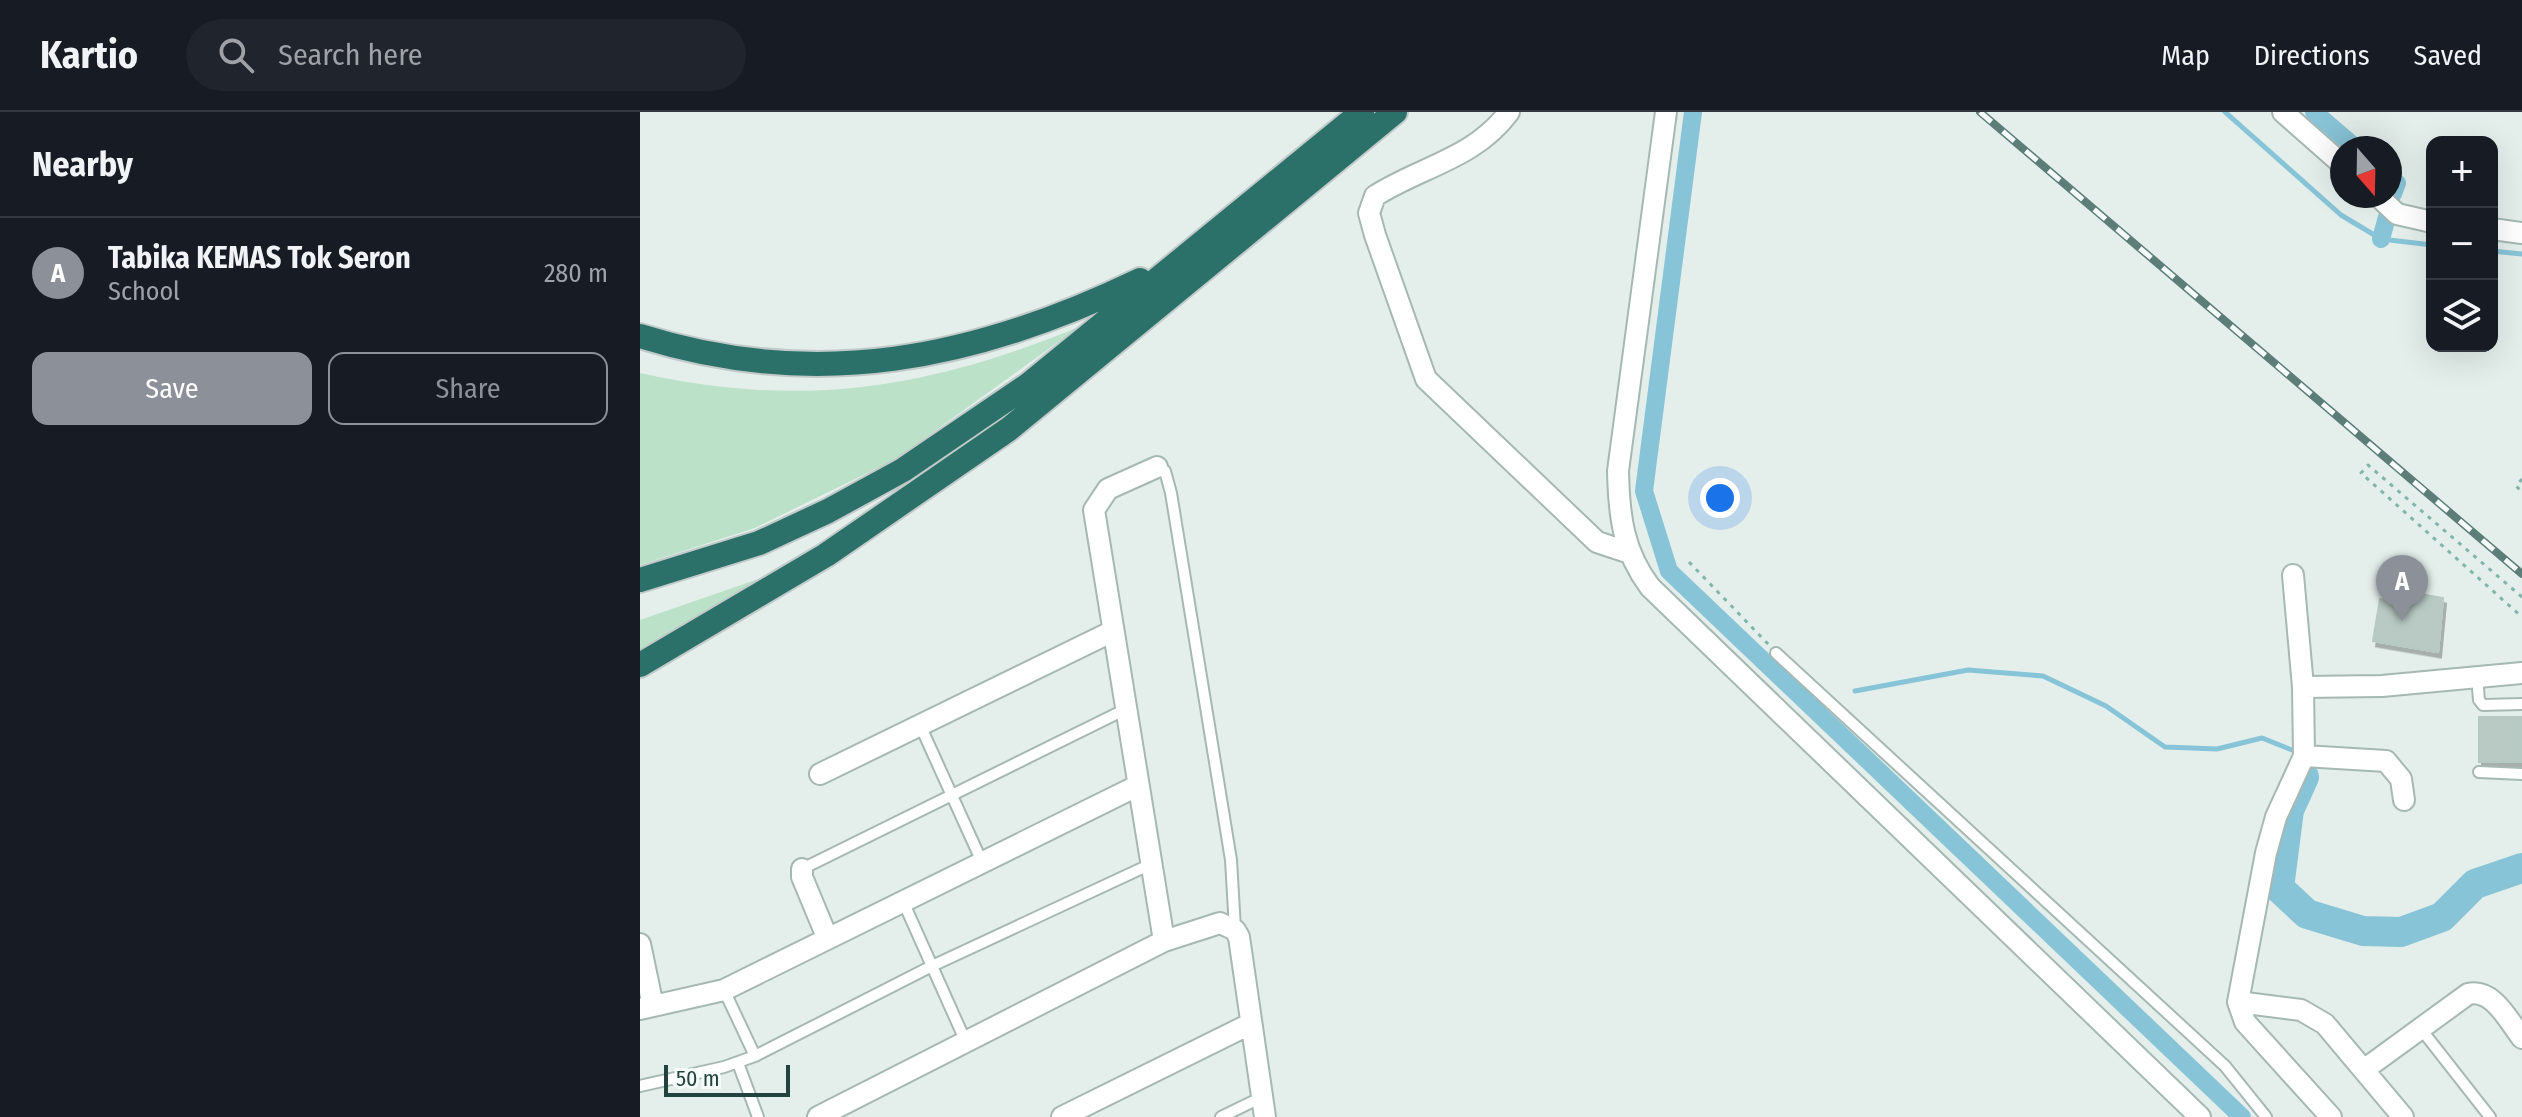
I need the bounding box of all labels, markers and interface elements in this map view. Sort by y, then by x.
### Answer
search box [186,19,746,91]
text: Kartio [40,32,138,78]
icon: search [214,33,258,77]
text: Search here [278,37,423,73]
text: Map [2161,39,2210,72]
text: Directions [2254,39,2370,72]
text: Saved [2414,39,2482,72]
north arrow [2330,136,2402,208]
map controls [2426,136,2498,352]
button: + [2426,136,2498,208]
text: Nearby [32,144,133,185]
button: − [2426,208,2498,280]
text: Tabika KEMAS Tok Seron [108,240,411,276]
text: A [51,258,65,289]
text: 280 m [544,258,608,289]
text: School [108,276,180,307]
button: layers [2426,280,2498,352]
button: Save [32,352,312,425]
button: Share [328,352,608,425]
your location [1700,478,1740,518]
pin: A [2376,555,2428,621]
scale bar [664,1061,790,1097]
text: 50 m [676,1065,720,1092]

